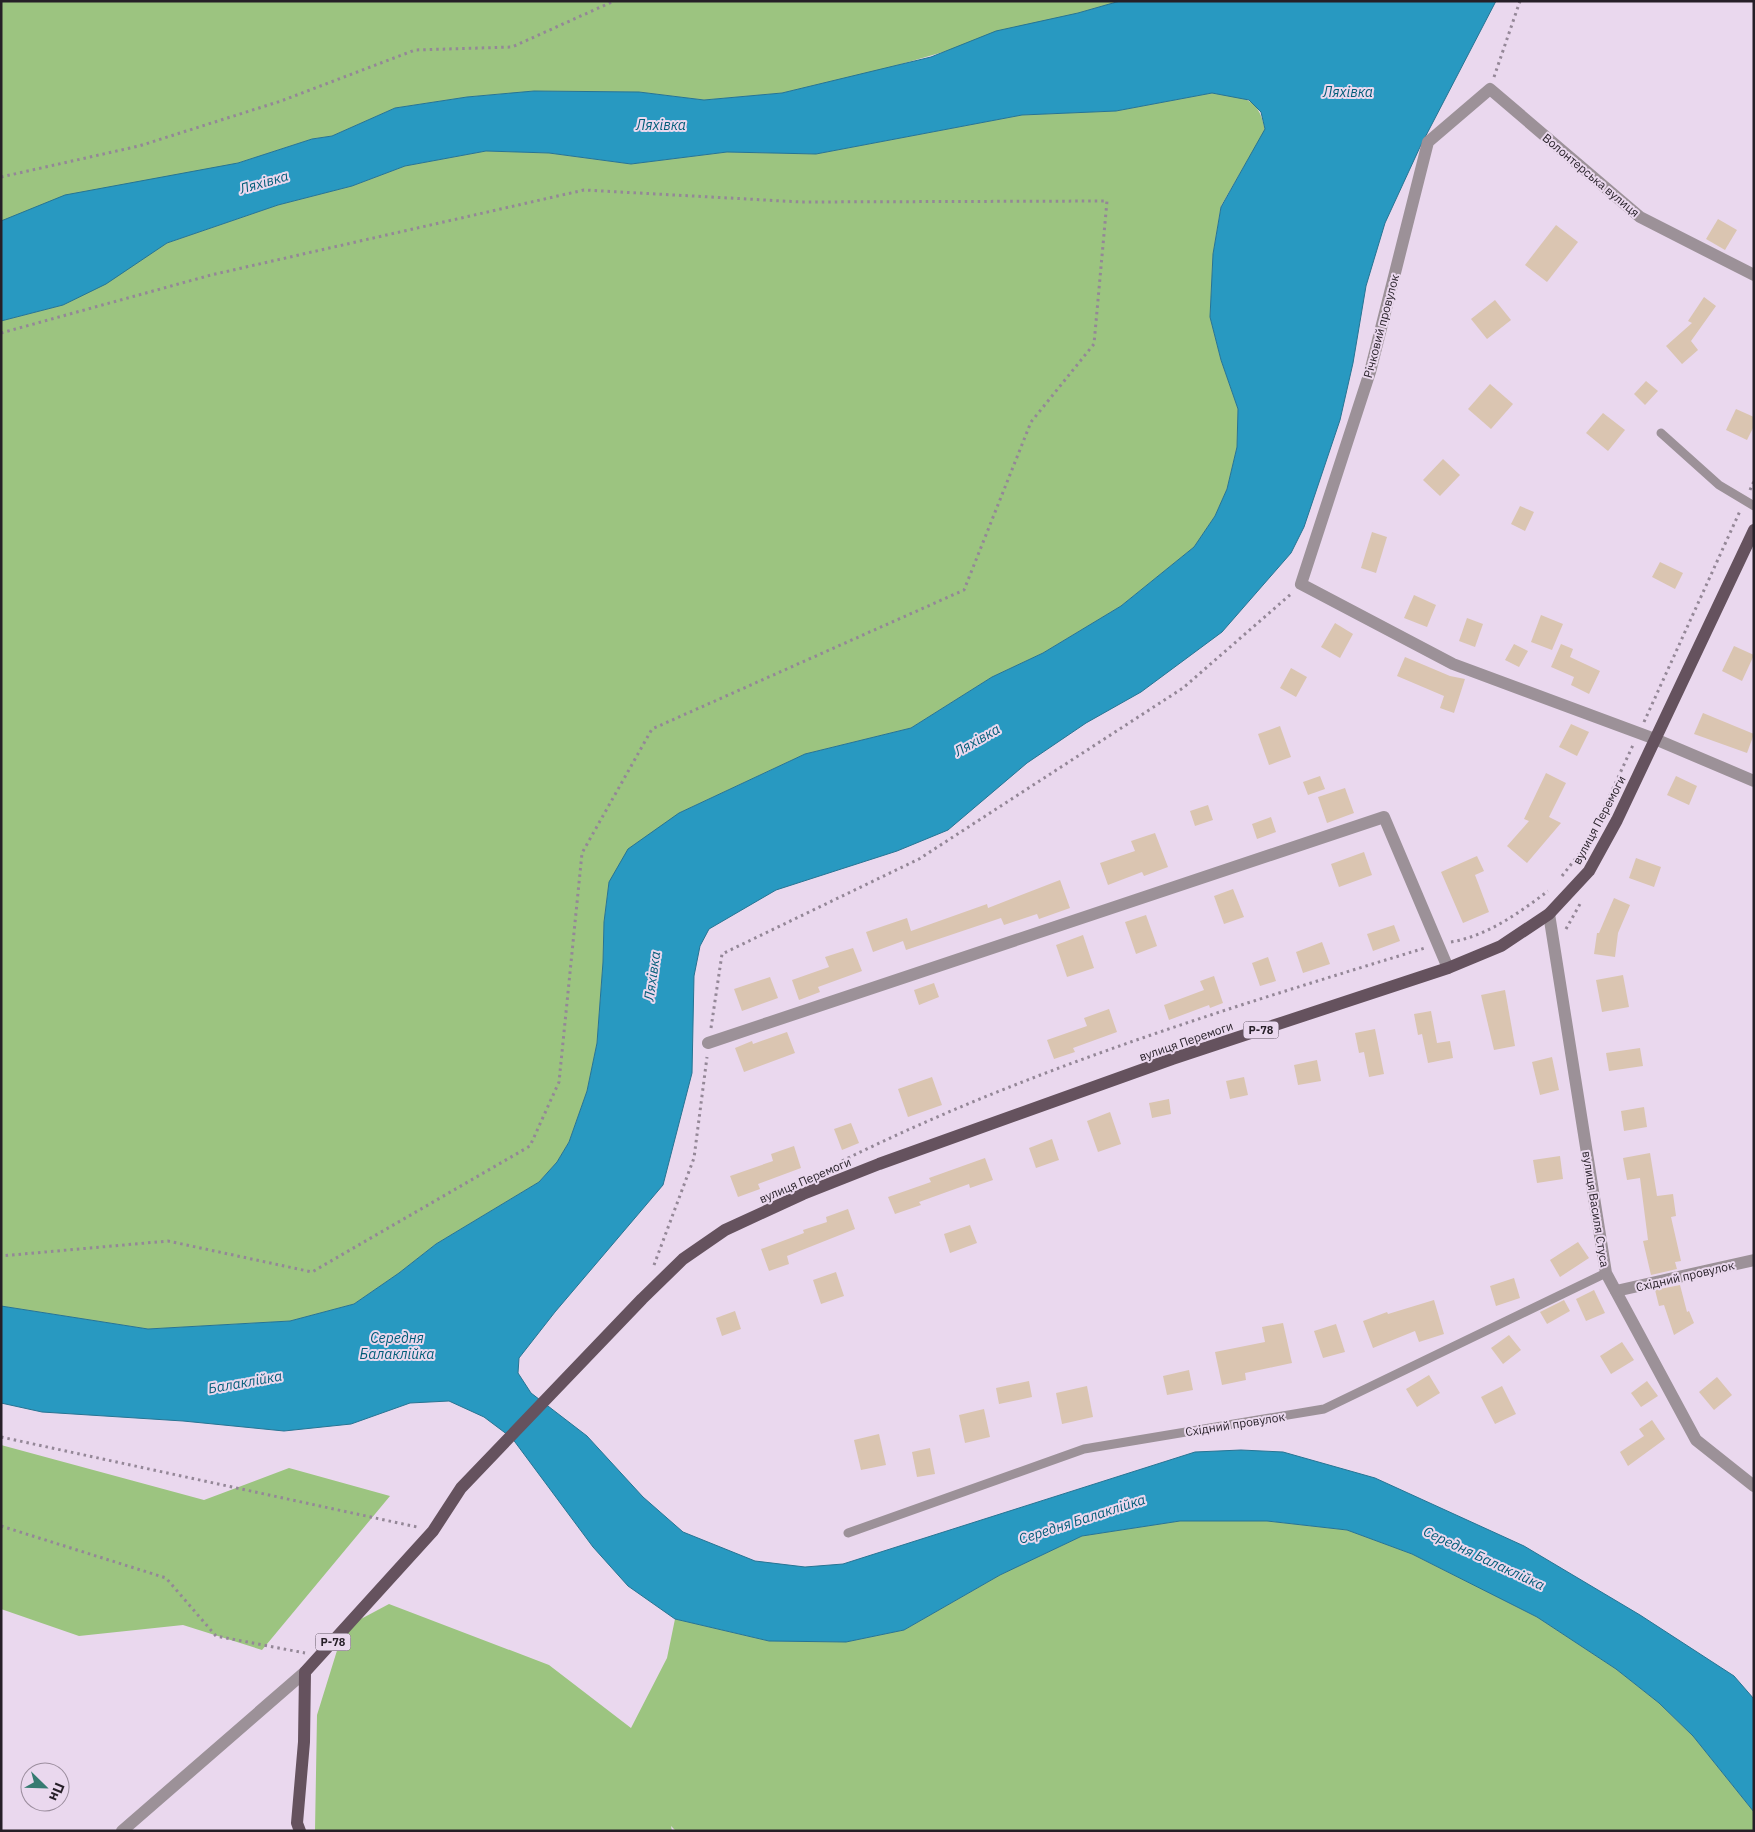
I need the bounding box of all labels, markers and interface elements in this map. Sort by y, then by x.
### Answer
water label: Ляхівка [1322,83,1373,101]
water label: Ляхівка [635,116,686,134]
street label: Волонтерська вулиця [1539,130,1643,220]
water label: Ляхівка [237,166,291,198]
street label: Річковий провулок [1360,272,1402,379]
water label: Ляхівка [950,720,1003,761]
street label: вулиця Перемоги [1569,773,1629,867]
water label: Ляхівка [639,950,664,1003]
street label: вулиця Перемоги [1137,1018,1235,1064]
road number: Р-78 [1244,1022,1278,1038]
street label: вулиця Василя Стуса [1579,1150,1613,1269]
street label: вулиця Перемоги [757,1154,853,1206]
street label: Східний провулок [1634,1257,1736,1295]
water label: Середня Балаклійка [360,1329,434,1363]
water label: Балаклійка [207,1367,283,1397]
street label: Східний провулок [1184,1409,1286,1439]
water label: Середня Балаклійка [1017,1490,1147,1548]
water label: Середня Балаклійка [1420,1522,1548,1594]
road number: Р-78 [316,1634,350,1650]
north arrow [20,1762,70,1812]
text: Пн [45,1780,69,1804]

